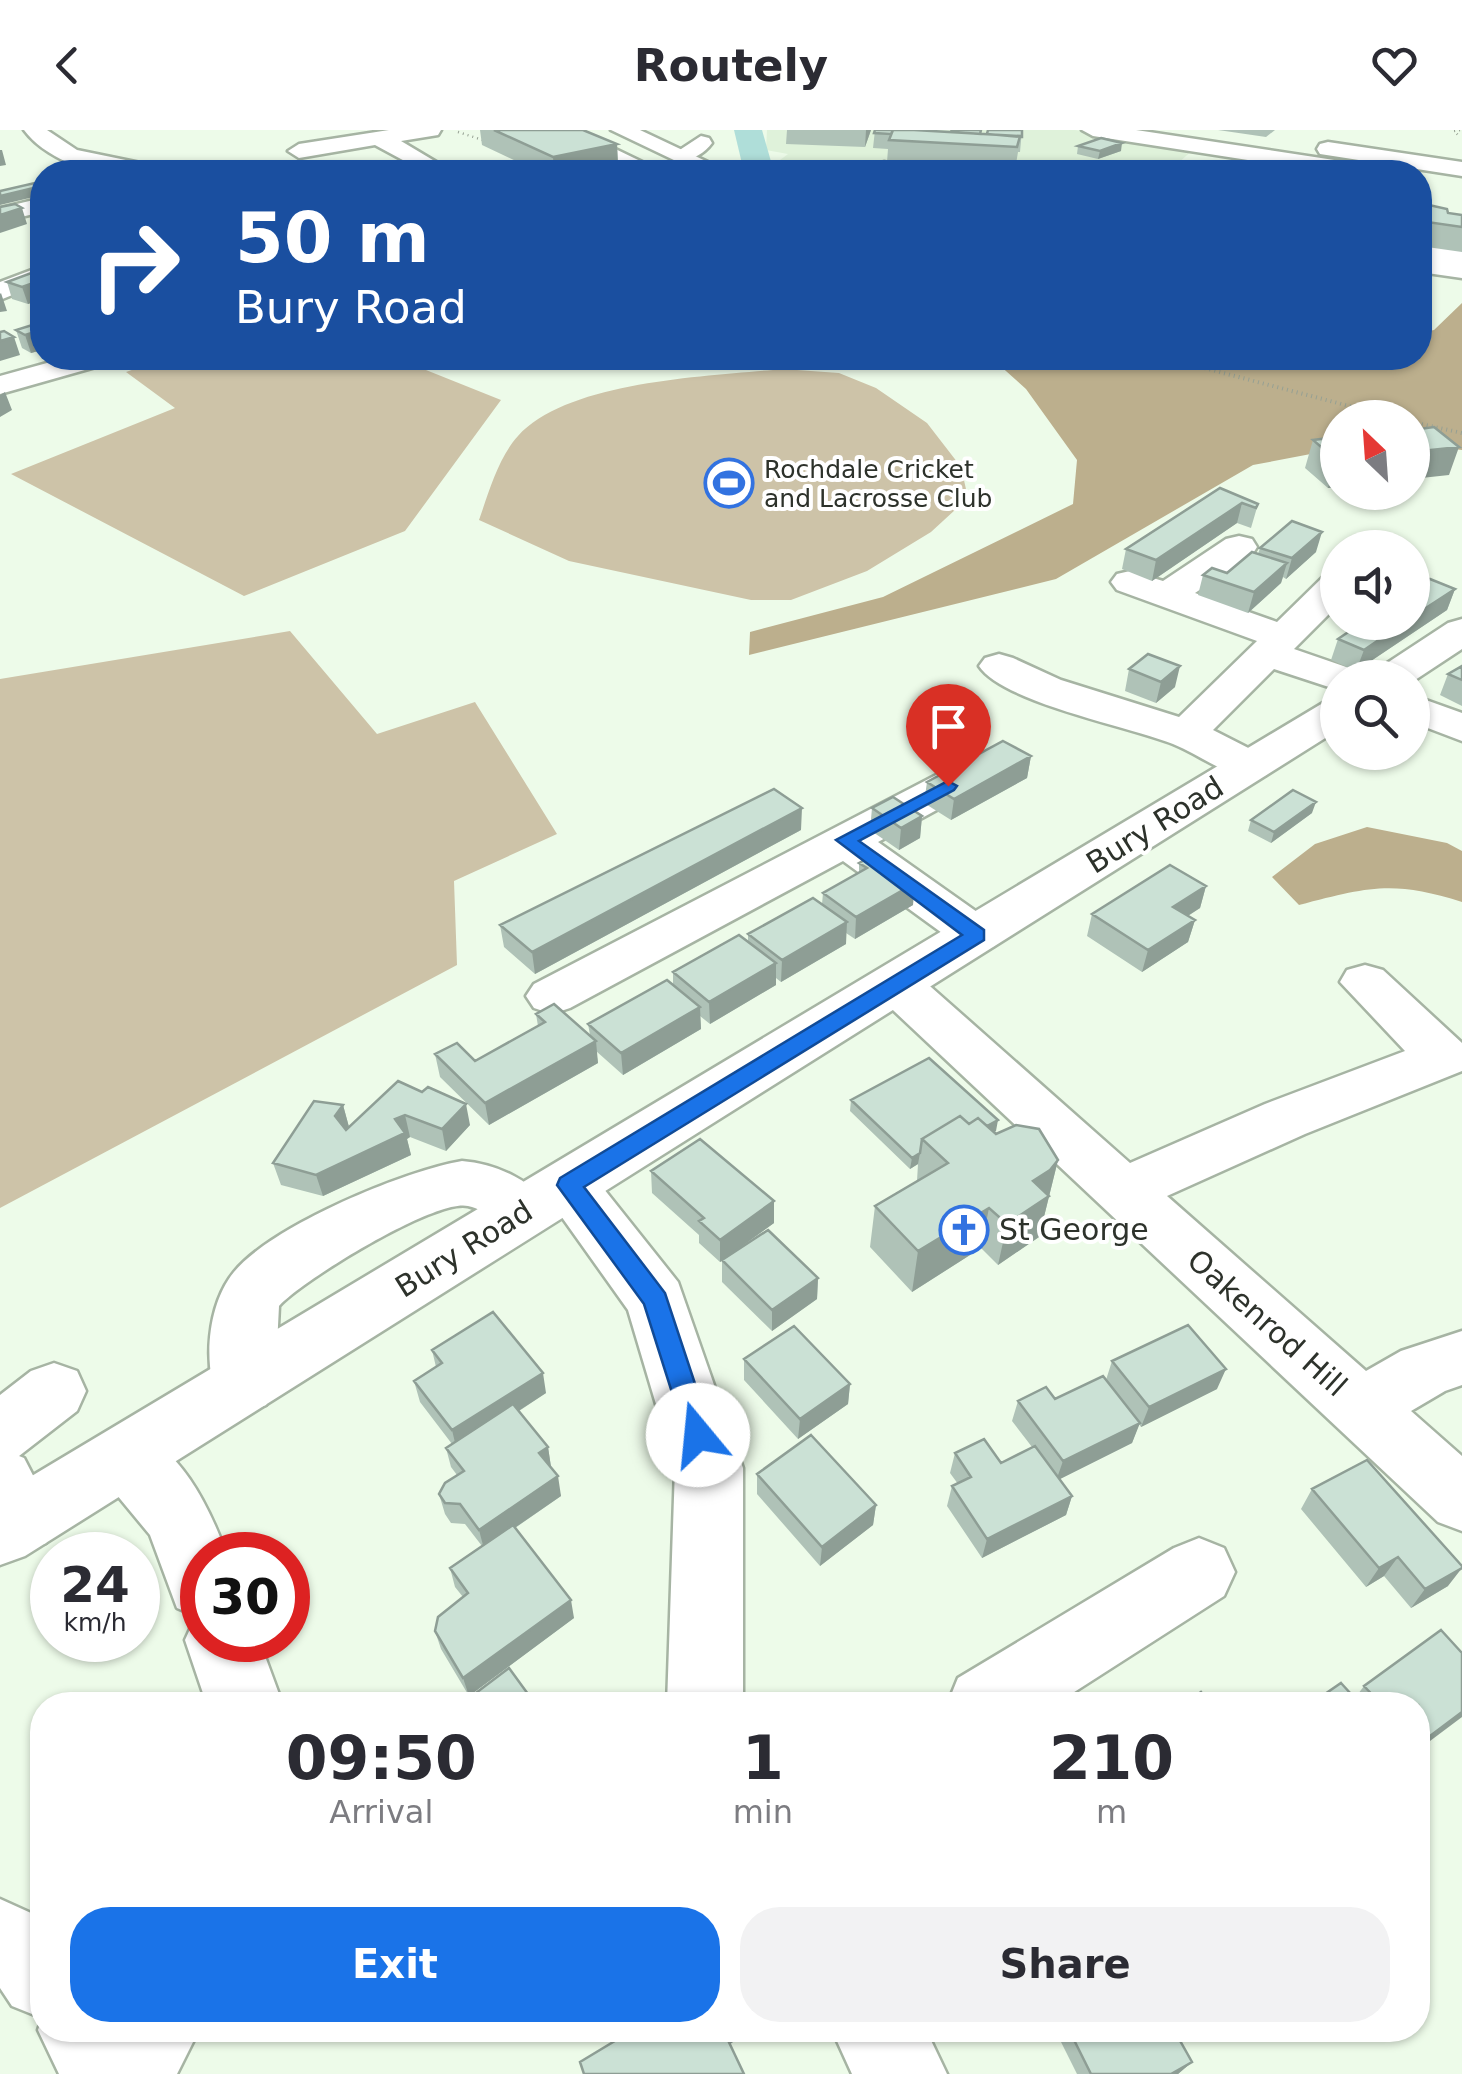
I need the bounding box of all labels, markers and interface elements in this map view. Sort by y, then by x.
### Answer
icon: back [40,38,95,93]
icon: heart [1367,38,1422,93]
text: Routely [634,39,828,92]
text: 50 m [235,197,430,279]
icon: right [70,200,200,330]
text: Bury Road [235,281,467,334]
north arrow [1320,400,1430,510]
map controls [1320,400,1430,770]
place label: Rochdale Cricket and Lacrosse Club [764,455,993,513]
sports icon: Rochdale Cricket and Lacrosse Club [703,457,755,509]
button: sound [1320,530,1430,640]
button: search [1320,660,1430,770]
pin [906,684,991,787]
icon: arrive [921,699,976,754]
street label: Bury Road [1080,769,1230,880]
street label: Bury Road [389,1193,539,1304]
church icon: St George [938,1204,990,1256]
place label: St George [999,1212,1149,1247]
street label: Oakenrod Hill [1181,1242,1354,1403]
position arrow [646,1383,750,1487]
speed limit sign: 30 [180,1532,310,1662]
text: 24 [60,1556,130,1614]
text: km/h [63,1608,127,1637]
text: 09:50 [286,1723,477,1793]
text: 1 [742,1723,784,1793]
text: 210 [1049,1723,1174,1793]
text: Arrival [329,1793,433,1831]
text: min [733,1793,793,1831]
text: m [1096,1793,1127,1831]
button: Exit [70,1907,720,2022]
button: Share [740,1907,1390,2022]

